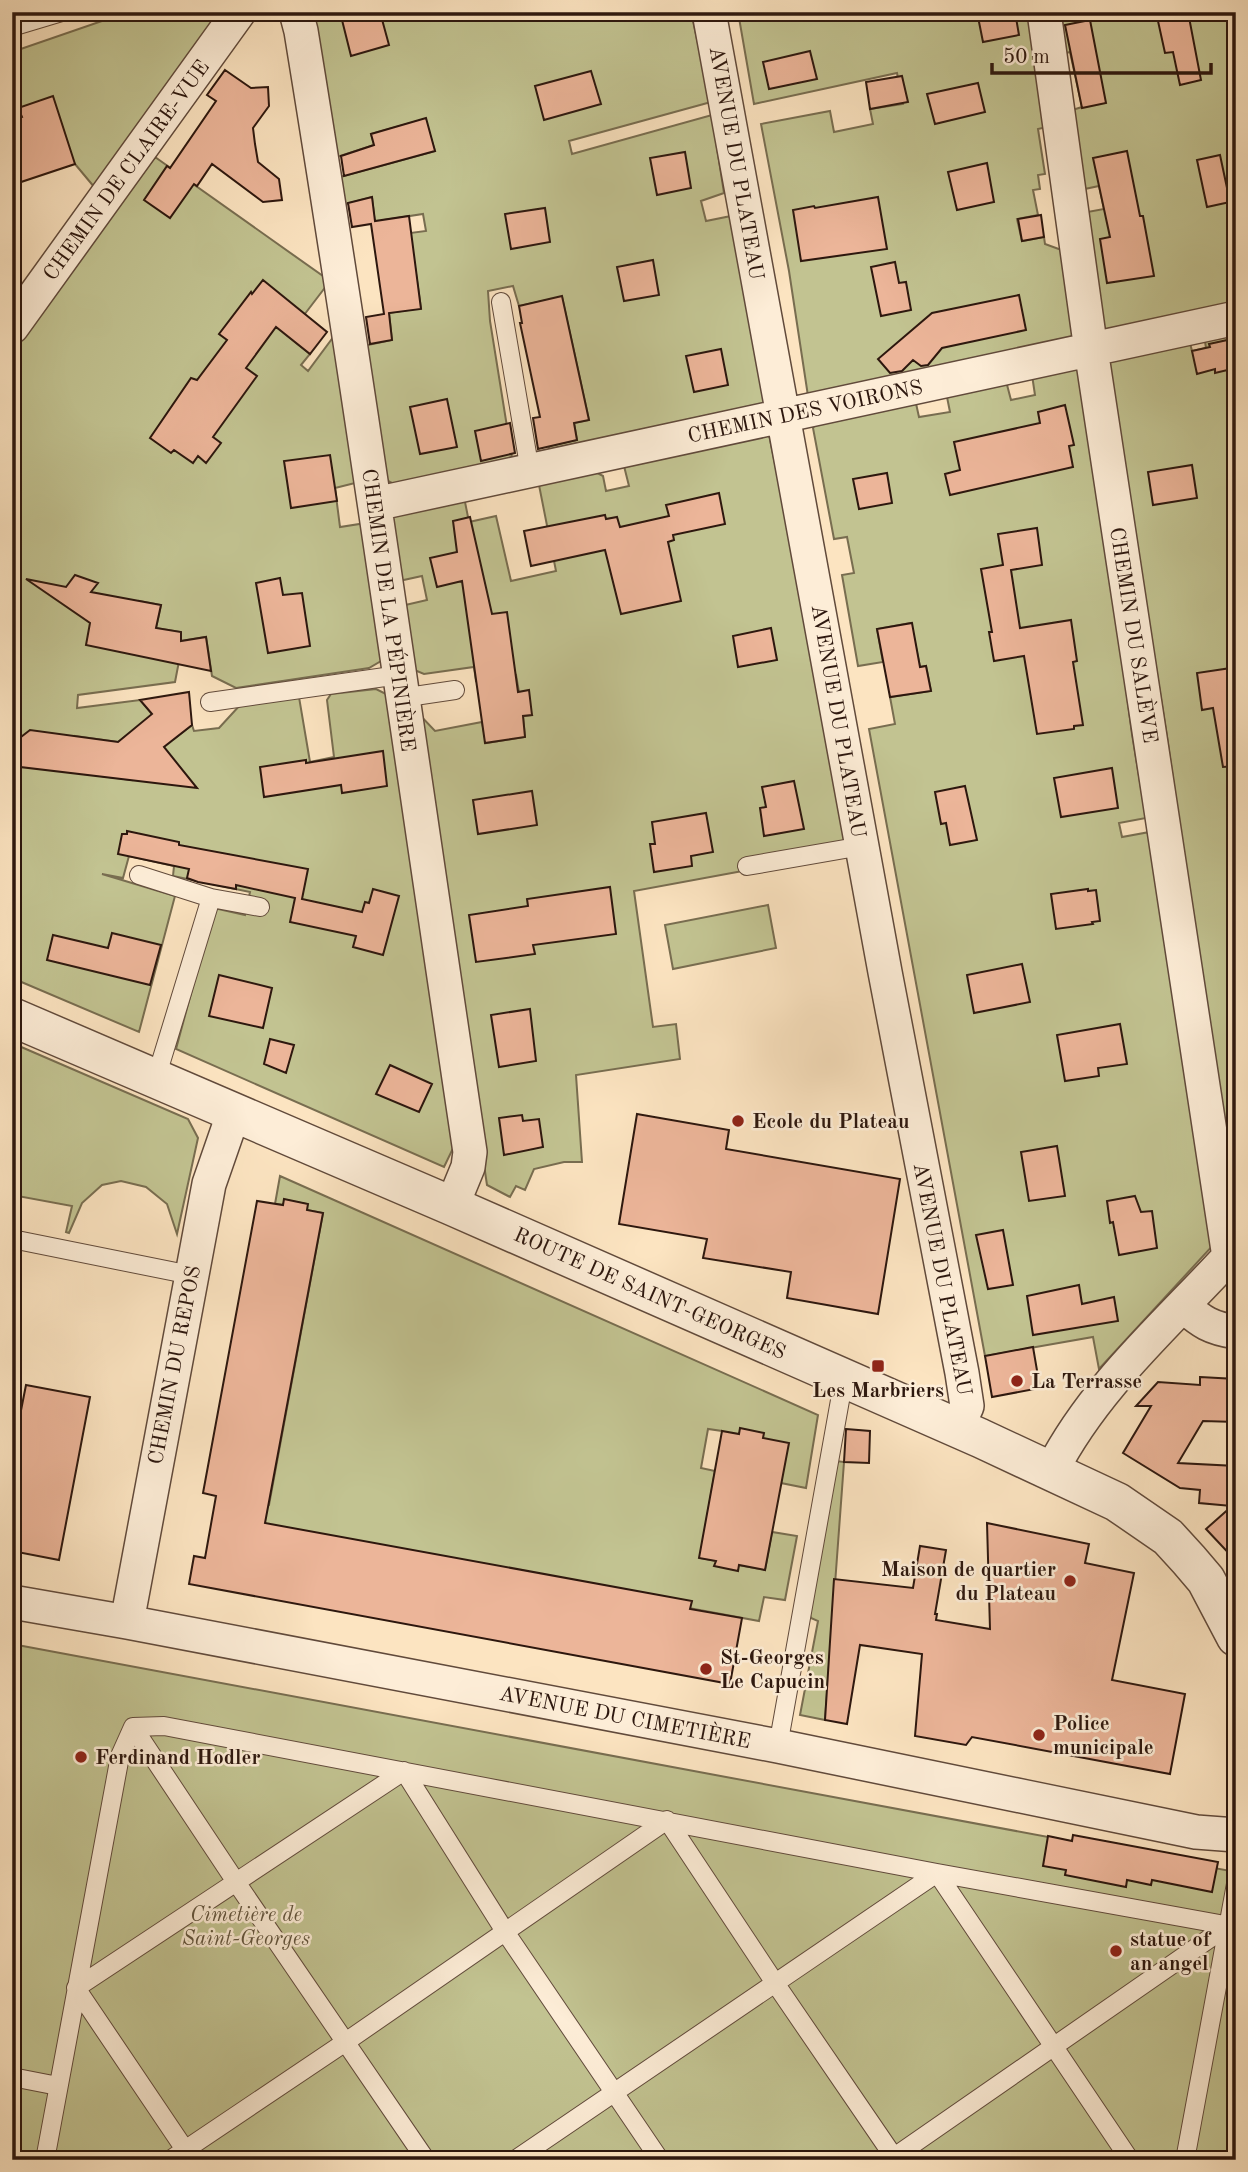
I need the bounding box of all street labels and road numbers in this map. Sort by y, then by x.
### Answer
street label: AVENUE DU PLATEAU [705,45,766,282]
street label: CHEMIN DE CLAIRE-VUE [40,57,214,285]
street label: CHEMIN DES VOIRONS [686,377,925,448]
street label: CHEMIN DE LA PÉPINIÈRE [357,467,422,753]
street label: CHEMIN DU SALÈVE [1105,525,1164,745]
street label: AVENUE DU PLATEAU [807,603,868,840]
street label: AVENUE DU PLATEAU [909,1161,974,1397]
street label: ROUTE DE SAINT-GEORGES [510,1225,789,1364]
street label: CHEMIN DU REPOS [146,1264,205,1467]
street label: AVENUE DU CIMETIÈRE [497,1680,753,1753]

